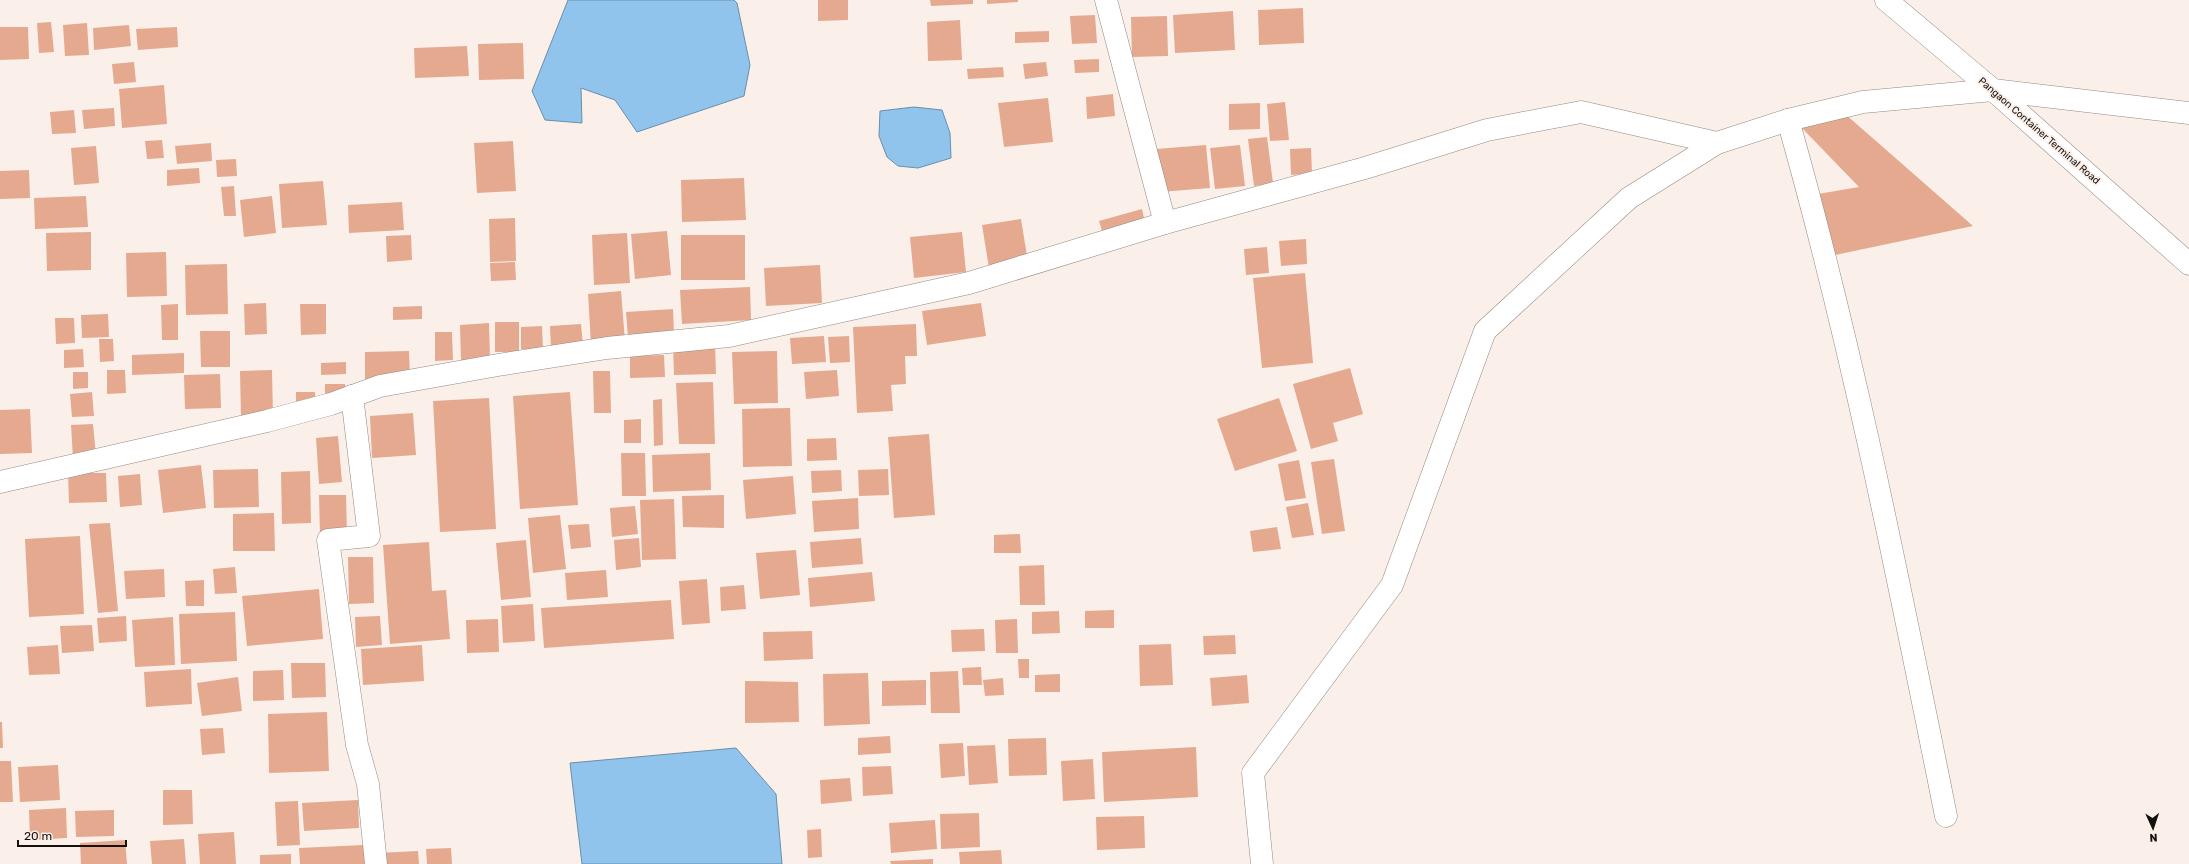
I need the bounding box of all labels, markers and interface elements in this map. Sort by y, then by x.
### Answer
street label: Pangaon Container Terminal Road [1976,75,2102,187]
north arrow [2133,808,2173,848]
scale bar [18,822,126,848]
text: 20 m [24,829,52,843]
text: N [2149,831,2158,844]

